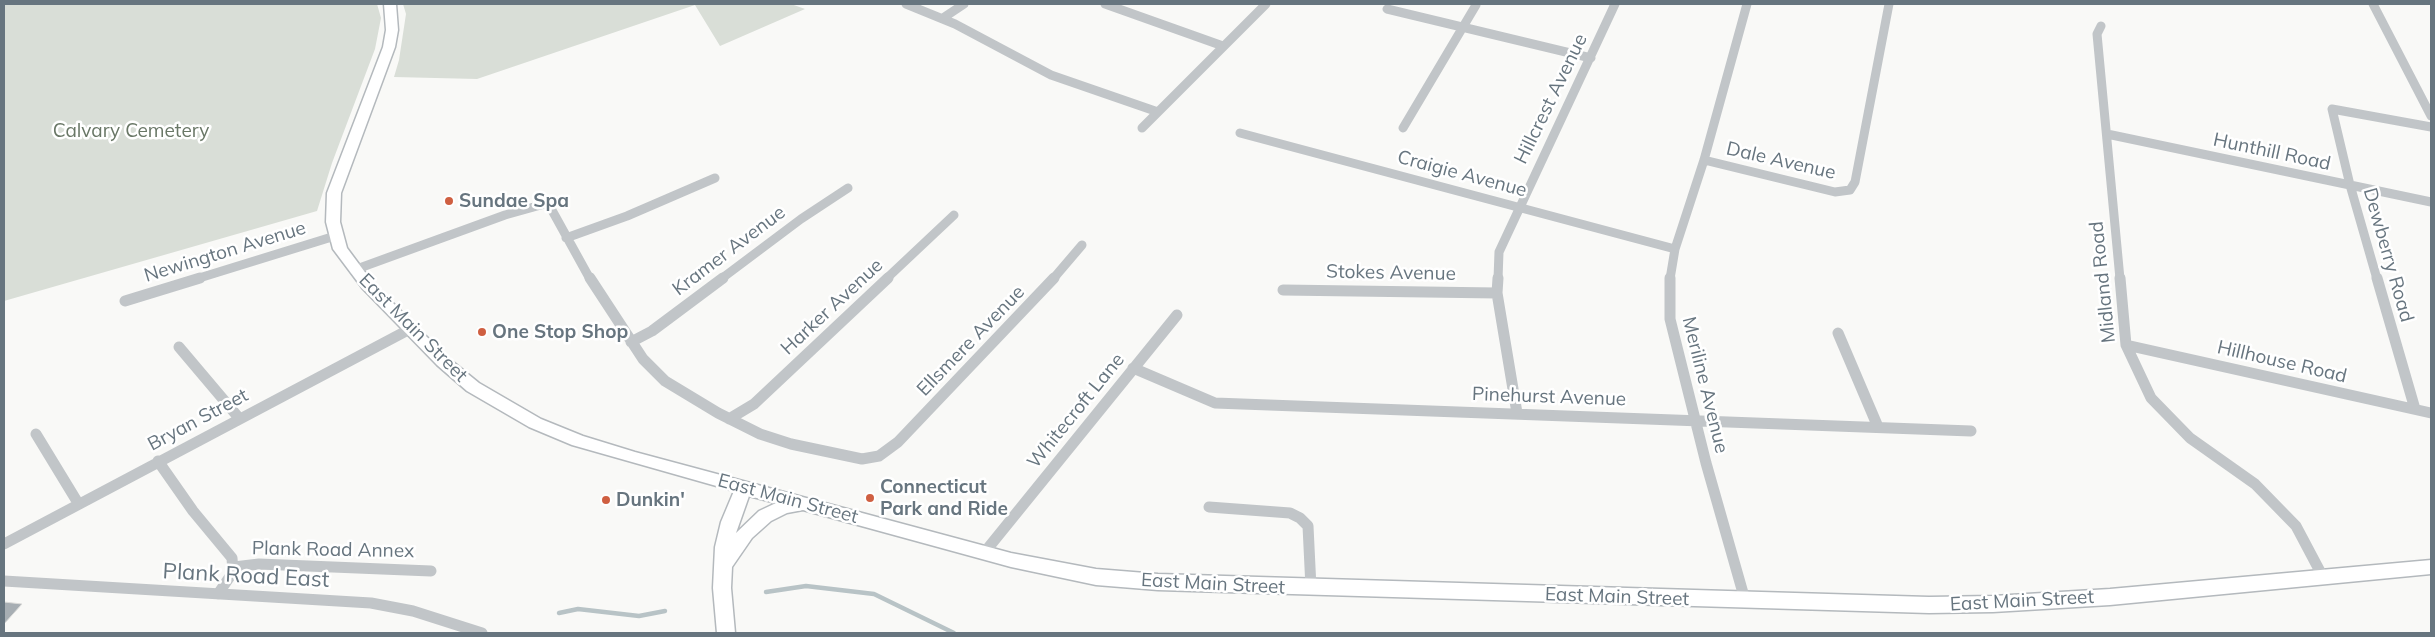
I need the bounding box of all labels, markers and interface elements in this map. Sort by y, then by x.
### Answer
street label: Hillcrest Avenue [1510,30,1592,168]
park label: Calvary Cemetery [53,120,209,142]
street label: Hunthill Road [2211,128,2333,176]
street label: Dale Avenue [1724,137,1838,185]
street label: Craigie Avenue [1395,146,1529,202]
street label: Dewberry Road [2358,185,2418,325]
place label: Sundae Spa [459,190,569,212]
marker: Sundae Spa [443,195,455,207]
street label: Kramer Avenue [668,201,790,301]
street label: Newington Avenue [141,217,309,287]
street label: Midland Road [2085,220,2121,344]
street label: Harker Avenue [776,254,888,360]
street label: Stokes Avenue [1326,260,1456,286]
street label: East Main Street [354,269,472,387]
street label: Ellsmere Avenue [912,281,1030,401]
street label: Meriline Avenue [1677,314,1733,456]
place label: One Stop Shop [492,321,628,343]
marker: One Stop Shop [476,326,488,338]
street label: Hillhouse Road [2215,336,2349,388]
street label: Whitecroft Lane [1023,349,1129,473]
street label: Pinehurst Avenue [1471,383,1627,411]
street label: Bryan Street [144,384,252,456]
street label: East Main Street [715,469,861,529]
place label: Connecticut Park and Ride [880,476,1008,520]
place label: Dunkin' [616,489,685,511]
marker: Connecticut Park and Ride [864,492,876,504]
marker: Dunkin' [600,494,612,506]
street label: Plank Road Annex [252,537,414,563]
street label: Plank Road East [162,558,330,594]
street label: East Main Street [1140,569,1286,599]
street label: East Main Street [1545,583,1689,611]
street label: East Main Street [1949,586,2095,616]

